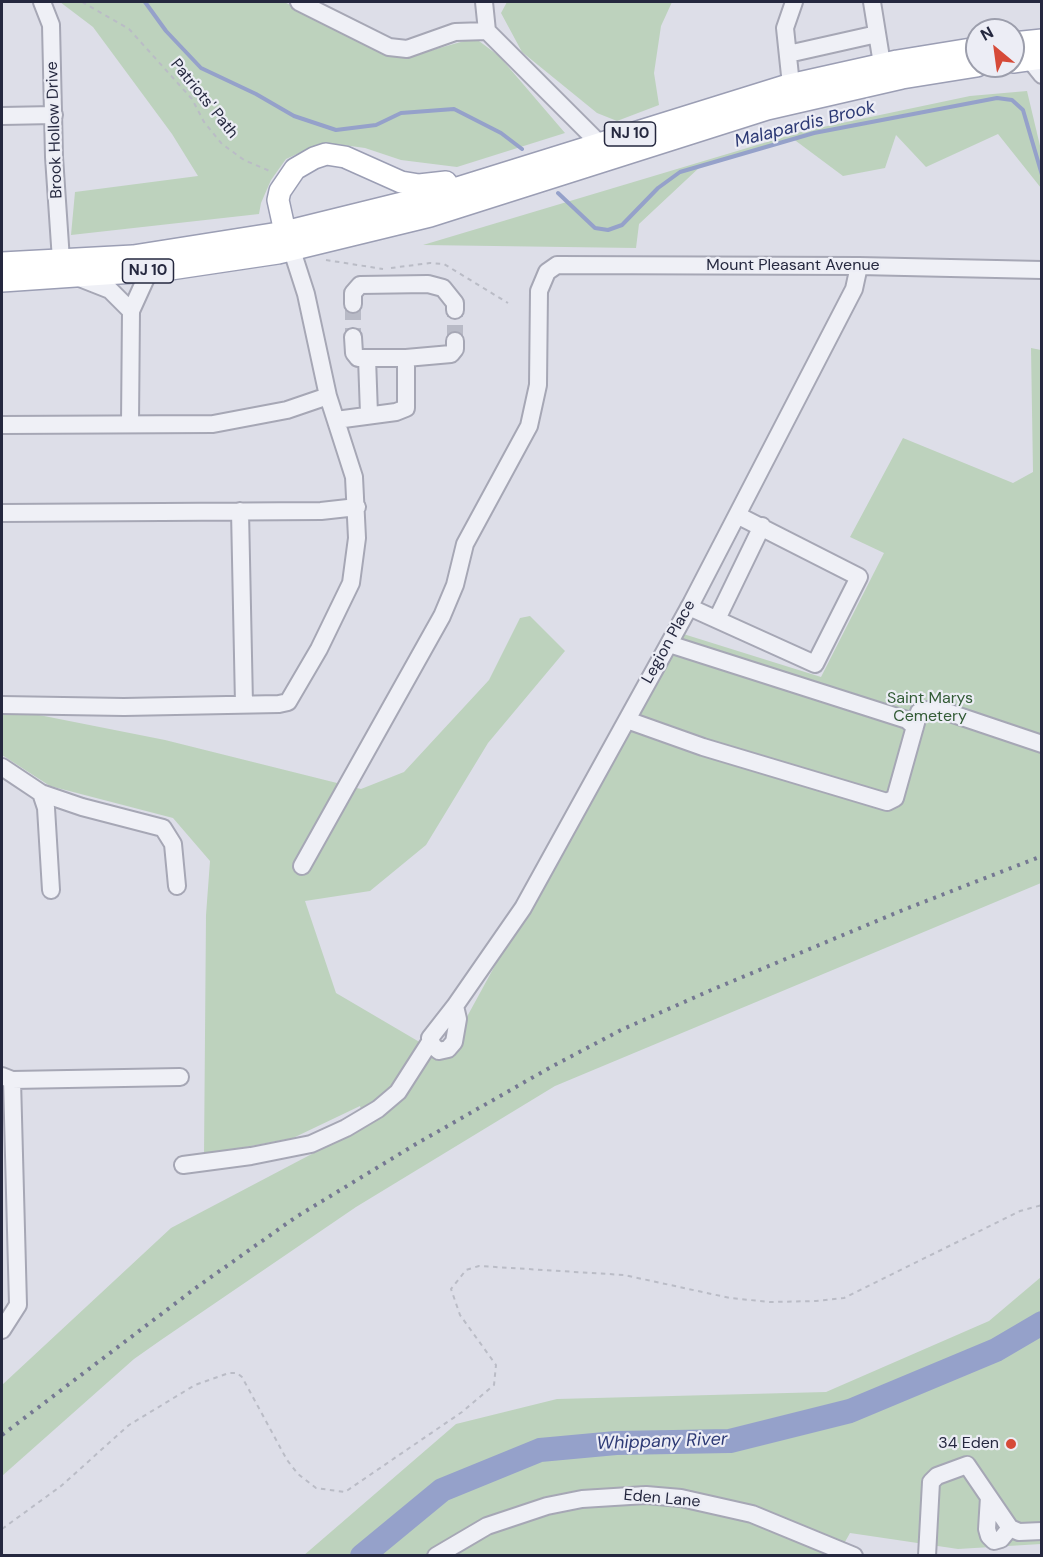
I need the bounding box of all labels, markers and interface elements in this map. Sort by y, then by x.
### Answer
north arrow [965,18,1025,78]
text: N [977,22,997,46]
street label: Patriots' Path [166,55,242,143]
street label: Brook Hollow Drive [43,61,67,199]
water label: Malapardis Brook [732,97,878,153]
road number: NJ 10 [604,122,656,146]
street label: Mount Pleasant Avenue [706,256,880,276]
road number: NJ 10 [122,259,174,283]
street label: Legion Place [638,597,700,687]
park label: Saint Marys Cemetery [887,689,973,727]
water label: Whippany River [596,1429,728,1455]
place label: 34 Eden [938,1434,999,1454]
marker: 34 Eden [1004,1437,1018,1451]
street label: Eden Lane [623,1486,701,1512]

